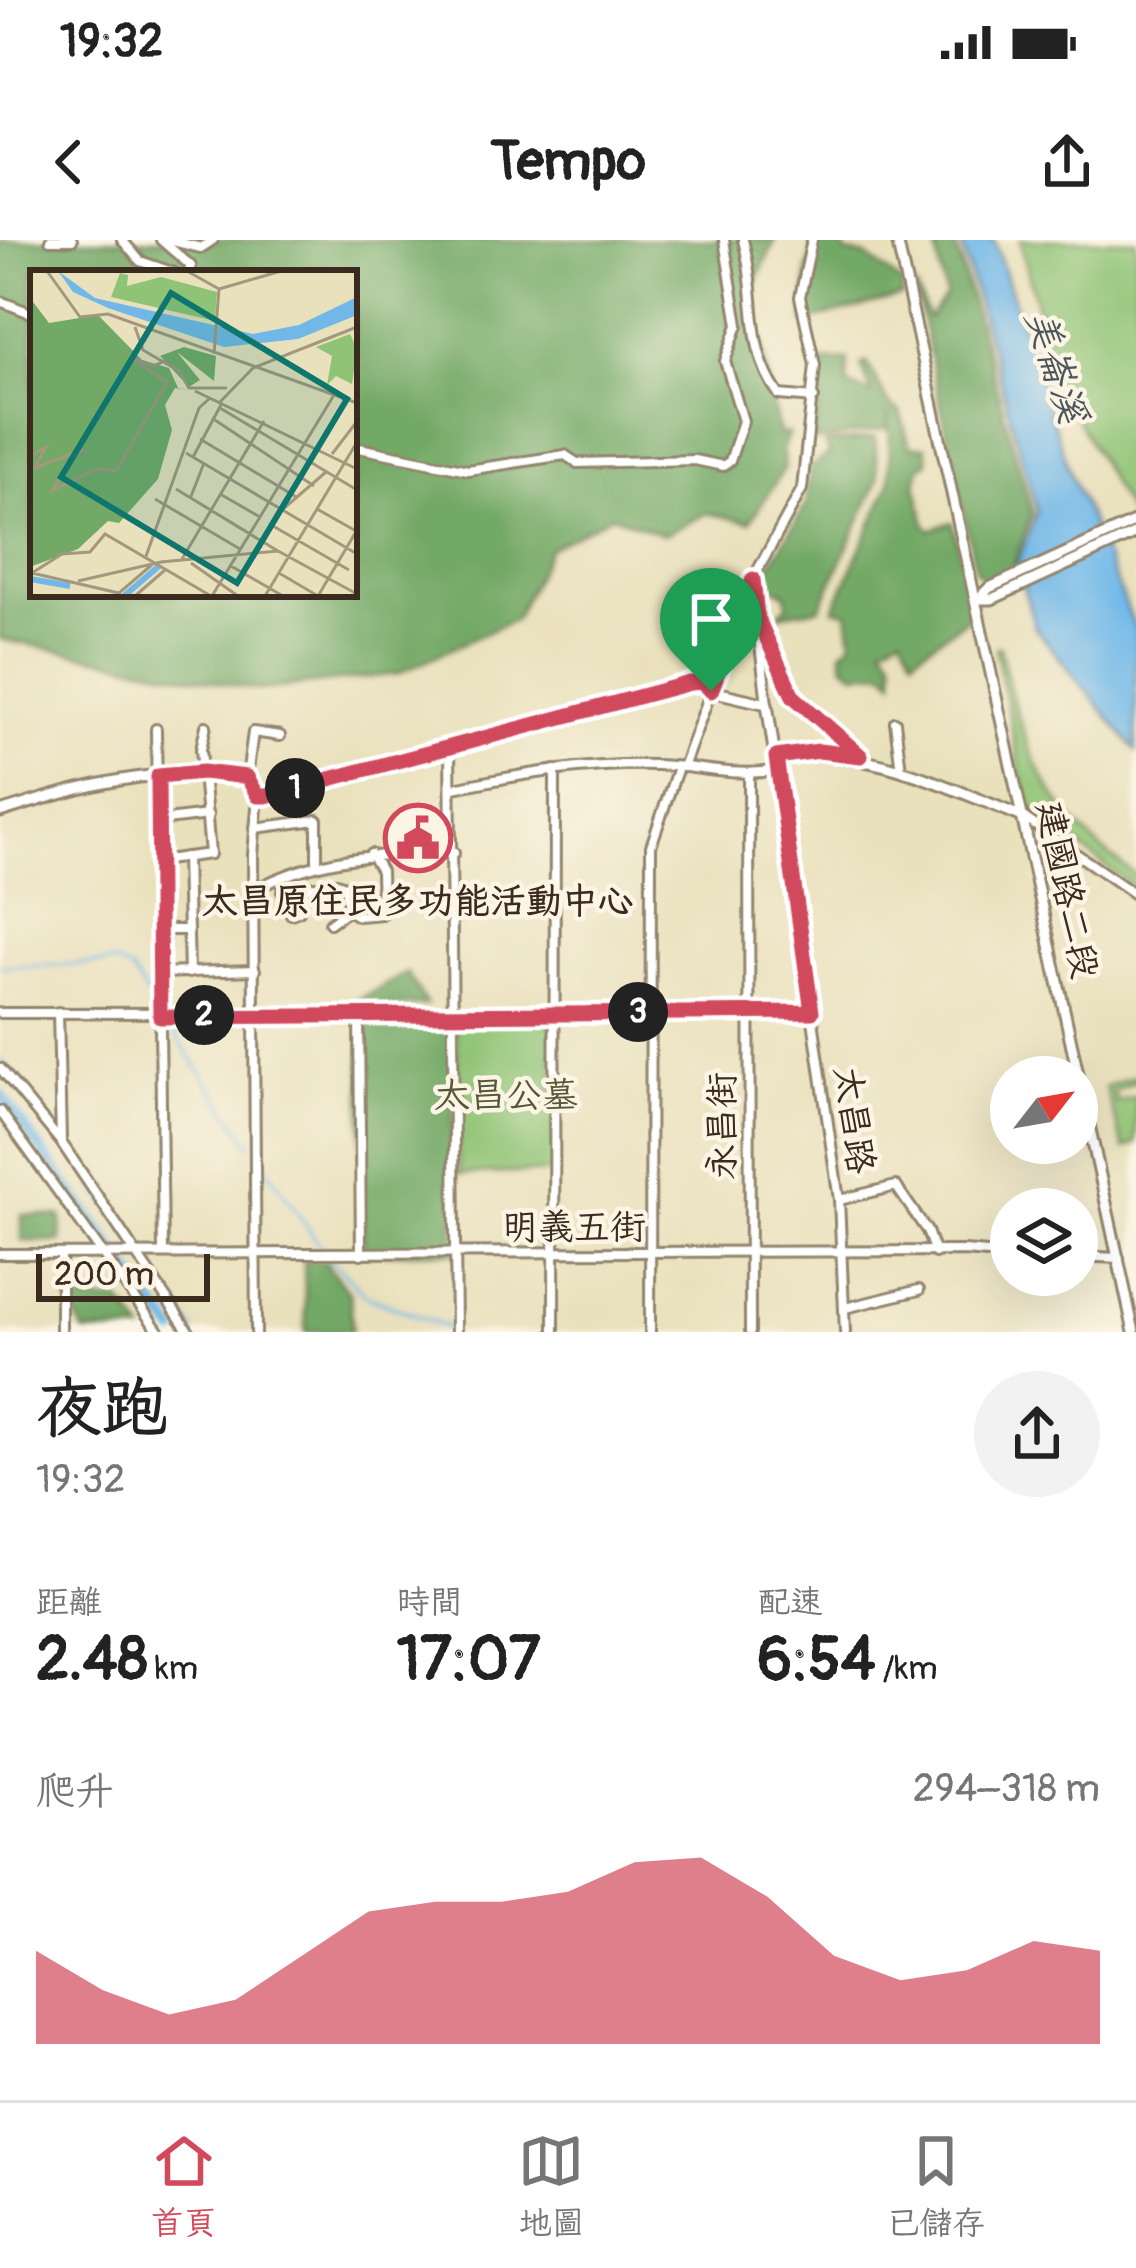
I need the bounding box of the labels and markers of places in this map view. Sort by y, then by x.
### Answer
pin [660,568,762,691]
pin: 1 [265,758,325,818]
public building icon: 太昌原住民多功能活動中心 [383,803,453,873]
place label: 太昌原住民多功能活動中心 [202,879,634,924]
pin: 3 [608,982,668,1042]
pin: 2 [174,985,234,1045]

